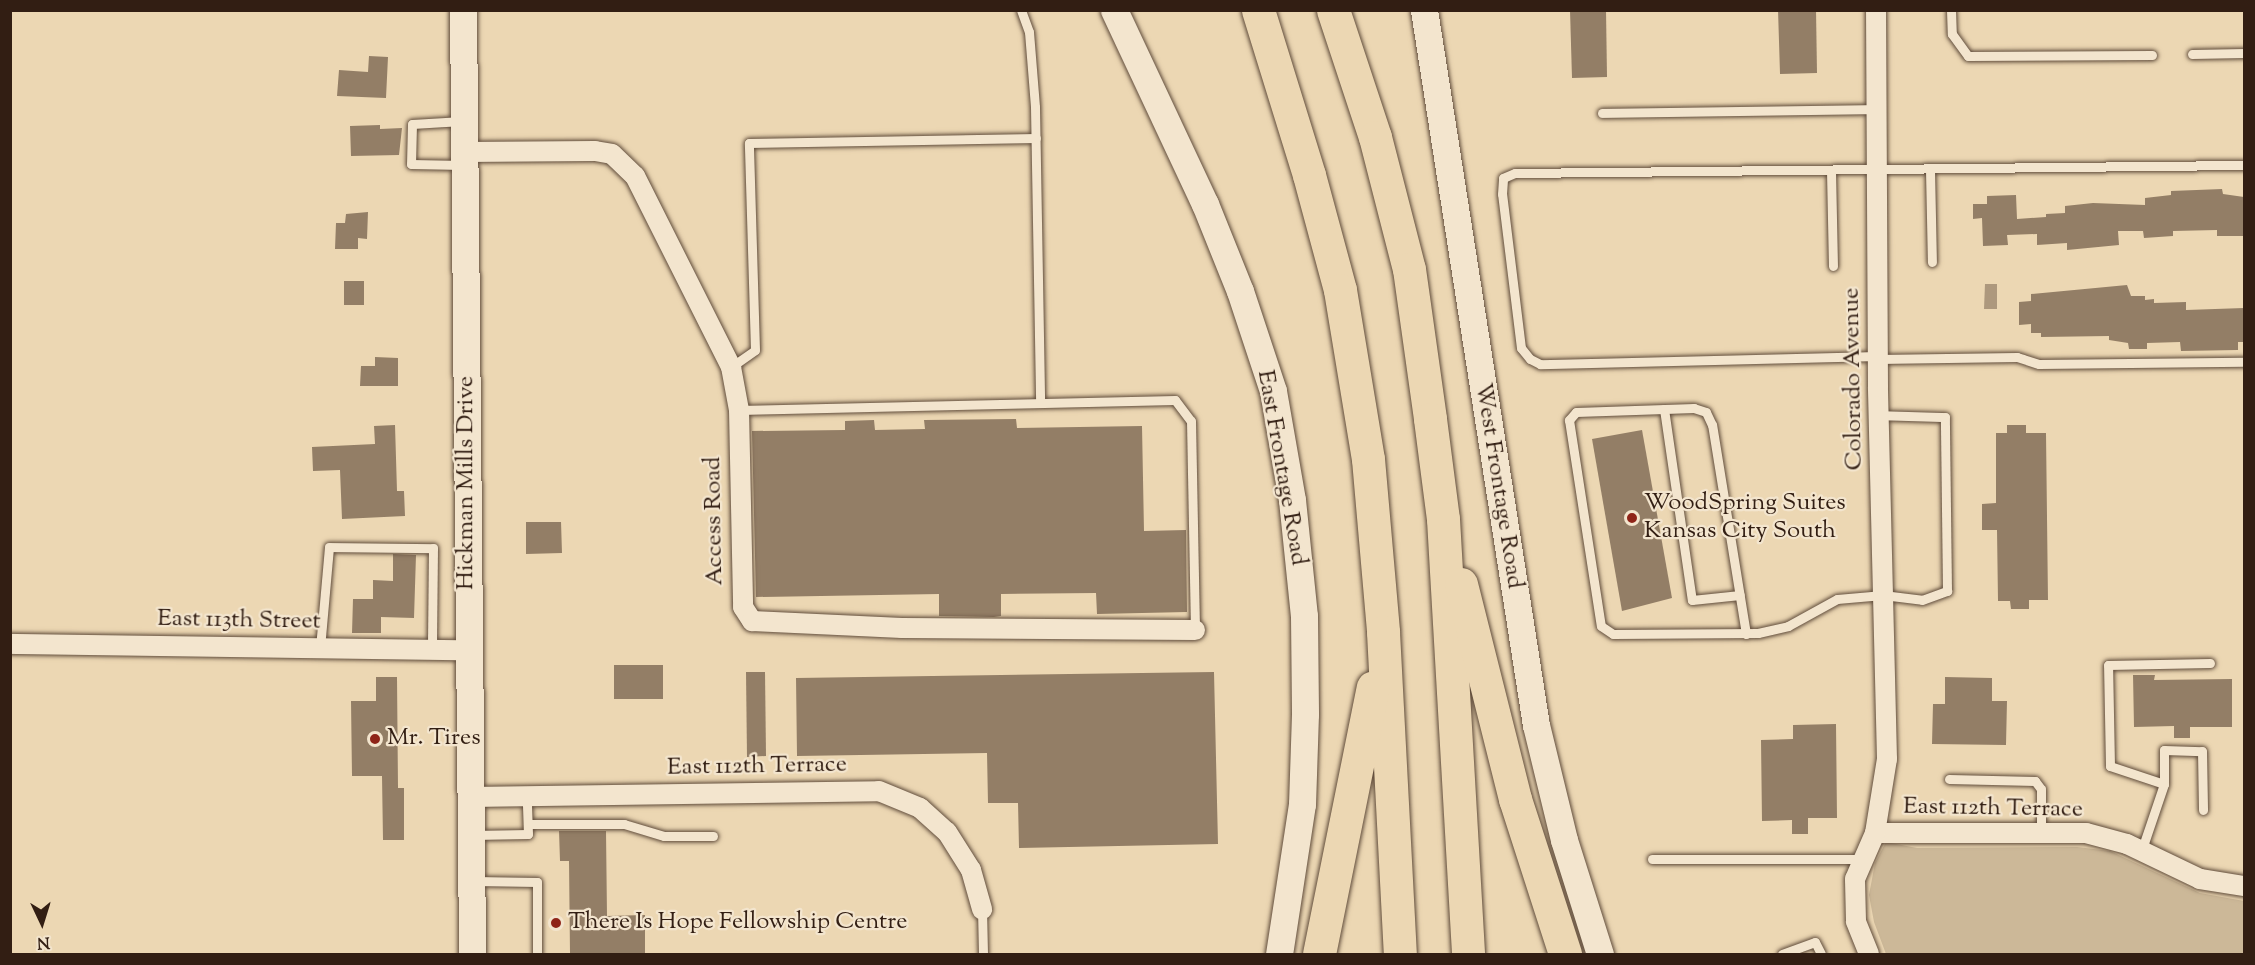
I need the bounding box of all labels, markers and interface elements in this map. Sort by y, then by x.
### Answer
street label: Colorado Avenue [1838,287,1870,471]
street label: East Frontage Road [1250,368,1312,568]
street label: Hickman Mills Drive [453,376,481,590]
street label: West Frontage Road [1468,381,1528,591]
street label: Access Road [699,456,731,586]
place label: WoodSpring Suites Kansas City South [1644,490,1846,546]
marker: WoodSpring Suites Kansas City South [1625,511,1639,525]
street label: East 113th Street [157,605,321,637]
place label: Mr. Tires [387,725,481,753]
marker: Mr. Tires [368,732,382,746]
street label: East 112th Terrace [667,751,847,783]
street label: East 112th Terrace [1903,793,2083,825]
north arrow [12,893,72,953]
place label: There Is Hope Fellowship Centre [568,909,907,937]
marker: There Is Hope Fellowship Centre [549,916,563,930]
text: N [36,930,50,953]

